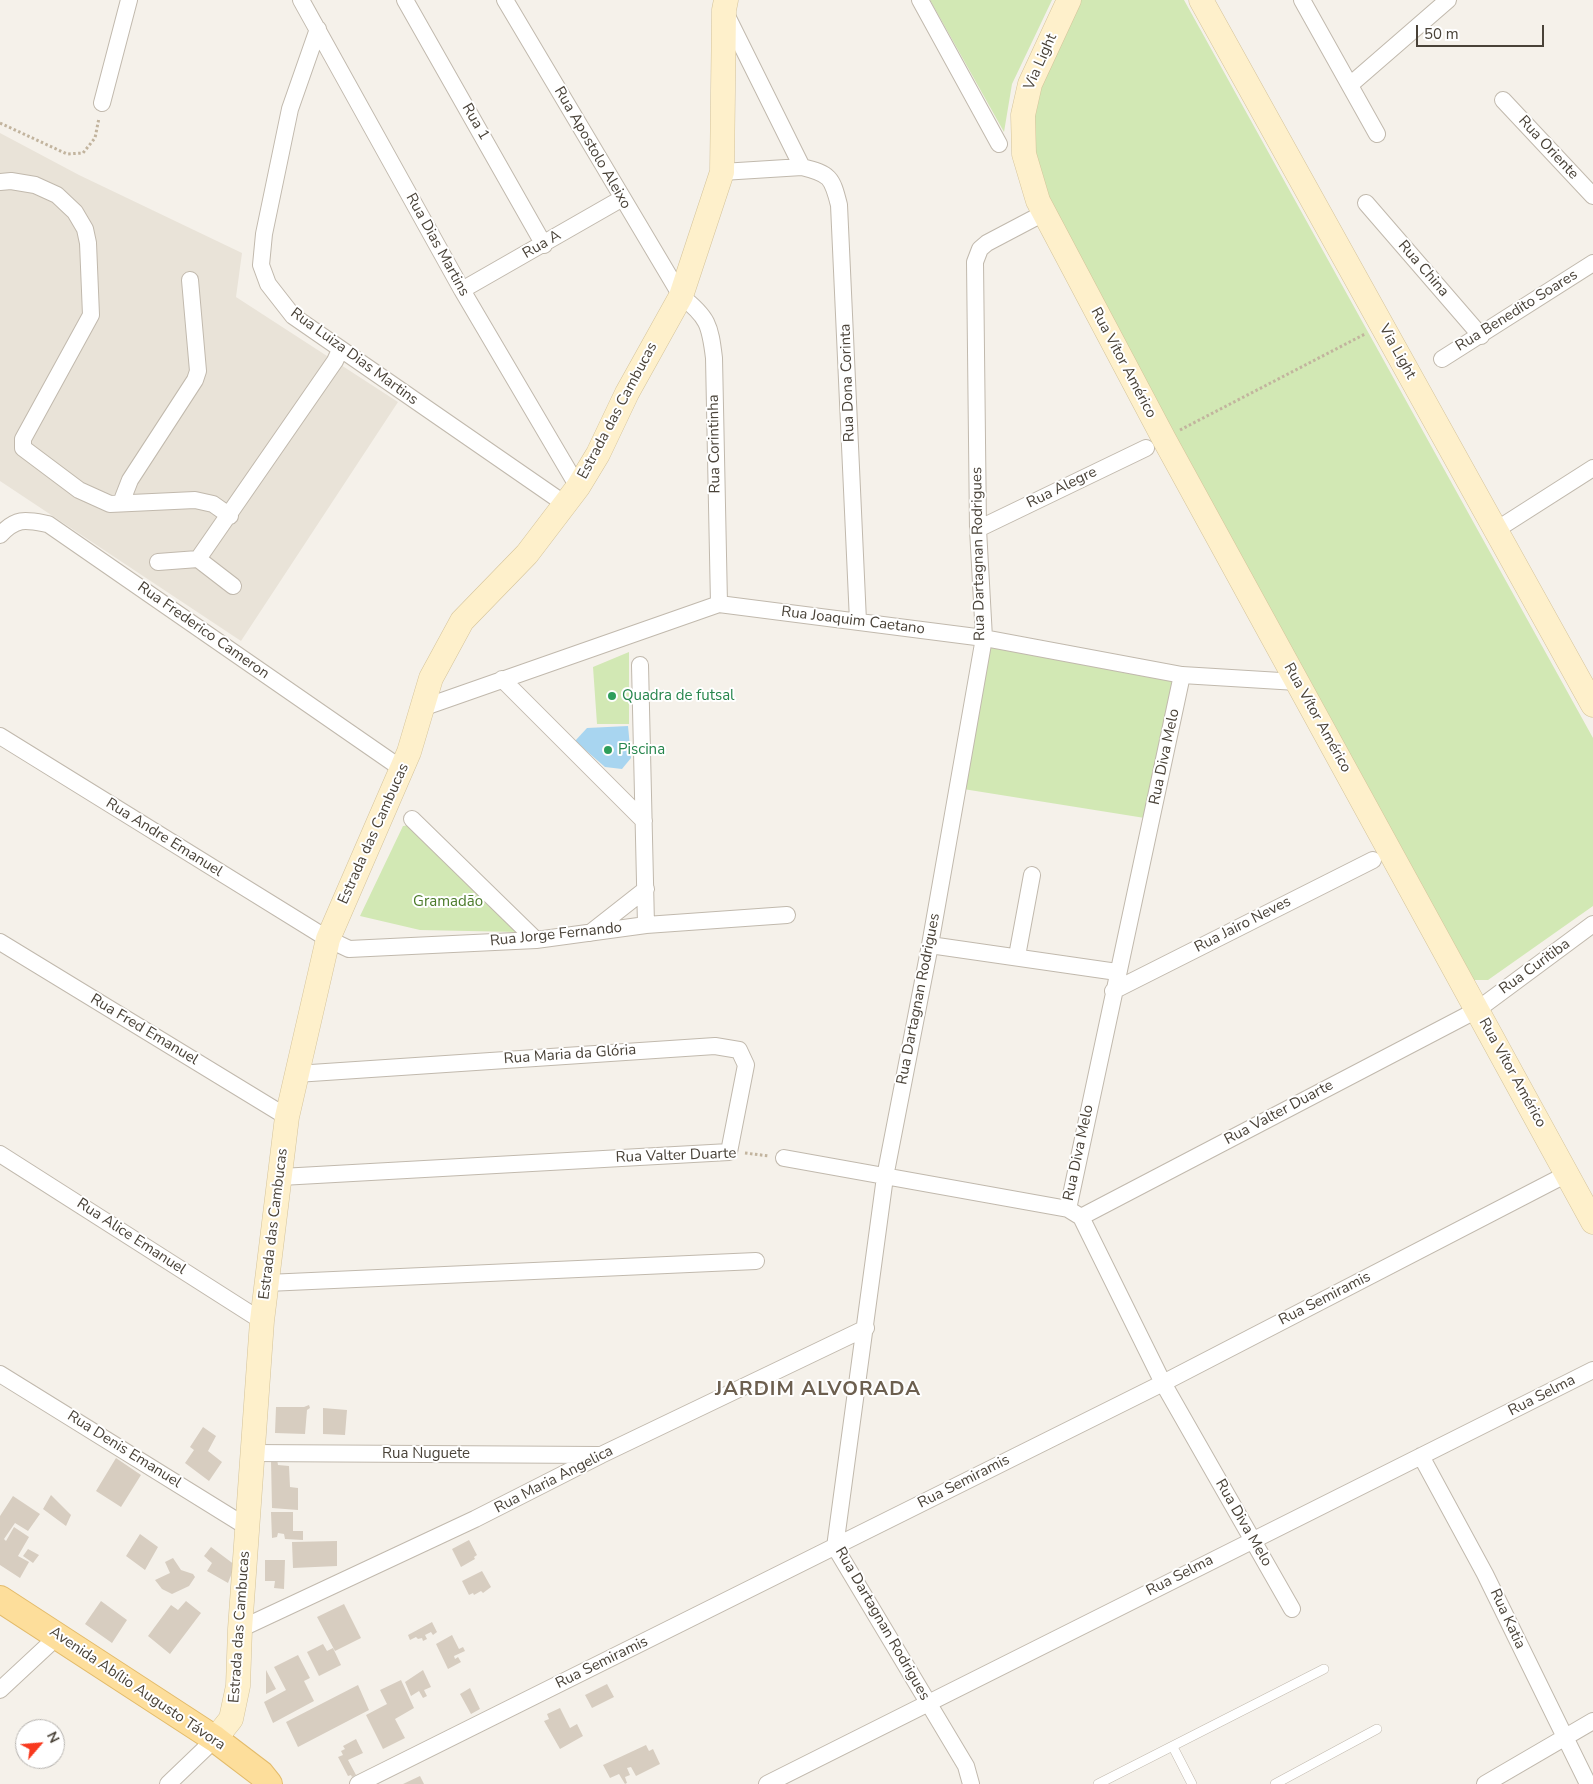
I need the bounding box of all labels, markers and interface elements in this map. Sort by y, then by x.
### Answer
scale bar [1418,15,1546,47]
text: 50 m [1424,24,1459,44]
street label: Via Light [1021,31,1061,93]
street label: Rua Apostolo Aleixo [550,84,634,212]
street label: Rua 1 [457,101,493,143]
street label: Rua Oriente [1514,113,1582,183]
street label: Rua Dias Martins [401,190,473,300]
street label: Rua A [520,227,564,263]
street label: Rua China [1394,237,1452,301]
street label: Rua Benedito Soares [1453,266,1581,356]
street label: Rua Luiza Dias Martins [287,305,421,409]
street label: Rua Vítor Américo [1086,305,1160,421]
street label: Via Light [1375,321,1419,383]
street label: Rua Dona Corinta [837,323,859,443]
street label: Estrada das Cambucas [574,339,662,483]
street label: Rua Corintinha [705,394,725,494]
street label: Rua Alegre [1024,463,1100,513]
street label: Rua Dartagnan Rodrigues [968,467,990,641]
street label: Rua Frederico Cameron [134,579,272,683]
street label: Rua Joaquim Caetano [780,603,926,639]
street label: Rua Vítor Américo [1279,660,1355,776]
place label: Quadra de futsal [622,687,735,705]
marker: Quadra de futsal [606,690,618,702]
street label: Rua Diva Melo [1146,707,1184,807]
place label: Piscina [618,741,665,759]
marker: Piscina [602,744,614,756]
street label: Estrada das Cambucas [335,761,413,907]
street label: Rua Andre Emanuel [102,795,226,881]
park label: Gramadão [413,893,483,911]
street label: Rua Jairo Neves [1192,893,1294,957]
street label: Rua Dartagnan Rodrigues [894,912,944,1086]
street label: Rua Jorge Fernando [489,919,623,951]
street label: Rua Curitiba [1496,935,1574,999]
street label: Rua Fred Emanuel [87,991,201,1069]
street label: Rua Vítor Américo [1474,1015,1550,1131]
street label: Rua Maria da Glória [503,1041,637,1069]
street label: Rua Valter Duarte [1221,1077,1337,1149]
street label: Rua Diva Melo [1060,1103,1098,1203]
street label: Rua Valter Duarte [615,1145,737,1167]
street label: Estrada das Cambucas [256,1147,292,1301]
street label: Rua Alice Emanuel [73,1195,189,1279]
street label: Rua Semiramis [1276,1268,1374,1330]
street label: Rua Selma [1506,1371,1578,1421]
district label: JARDIM ALVORADA [713,1378,923,1402]
street label: Rua Denis Emanuel [64,1408,184,1492]
street label: Rua Maria Angelica [492,1442,616,1518]
street label: Rua Nuguete [382,1445,470,1463]
street label: Rua Semiramis [915,1451,1013,1513]
street label: Rua Diva Melo [1211,1476,1275,1570]
street label: Rua Dartagnan Rodrigues [831,1544,933,1704]
street label: Estrada das Cambucas [226,1550,254,1704]
street label: Rua Selma [1144,1551,1216,1601]
street label: Rua Katia [1485,1586,1529,1652]
street label: Avenida Abílio Augusto Távora [46,1623,228,1755]
street label: Rua Semiramis [553,1633,651,1693]
north arrow [15,1719,65,1769]
text: N [42,1728,64,1746]

